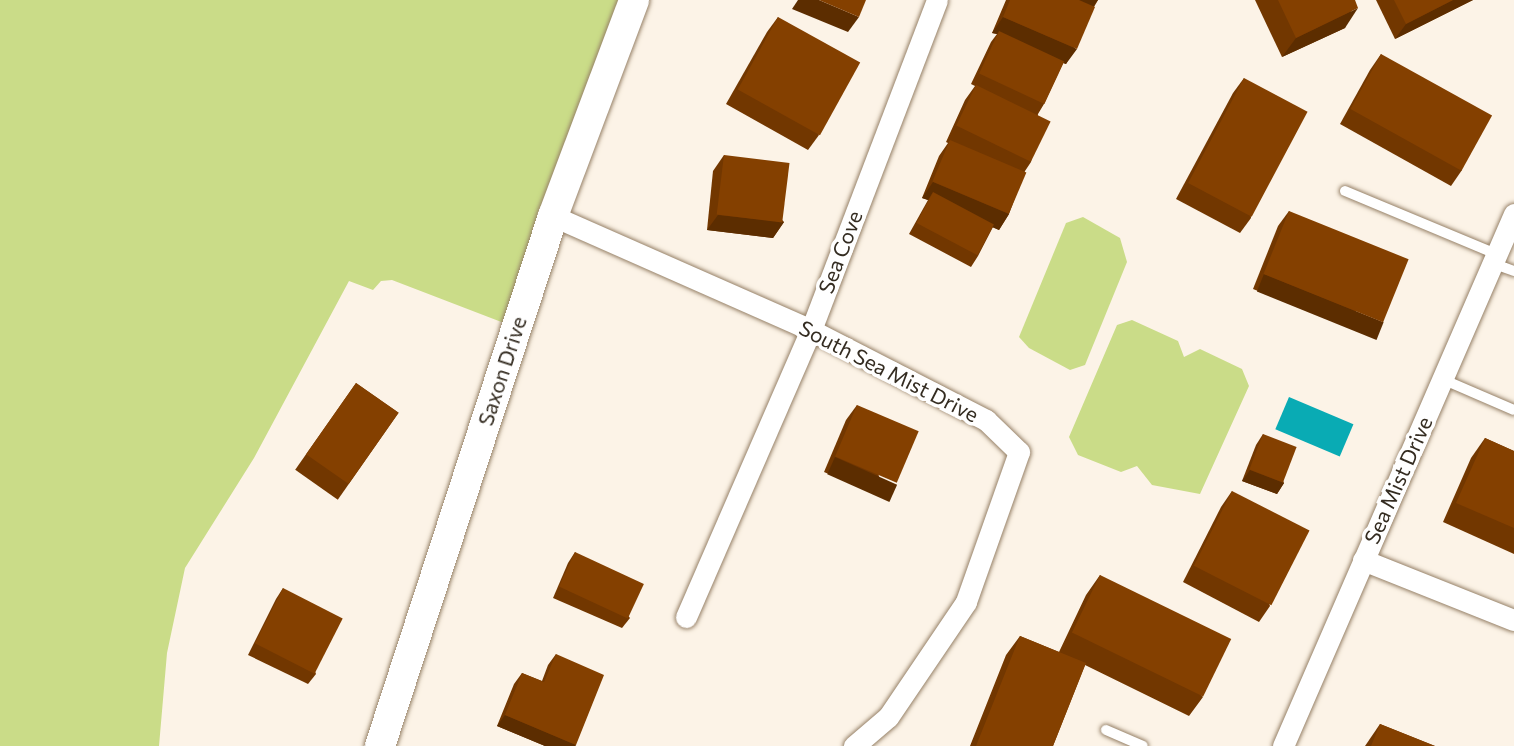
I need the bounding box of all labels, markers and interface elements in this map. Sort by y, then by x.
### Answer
street label: Sea Cove [813,207,867,297]
street label: Saxon Drive [473,313,531,429]
street label: South Sea Mist Drive [795,315,983,427]
street label: Sea Mist Drive [1359,412,1437,548]

